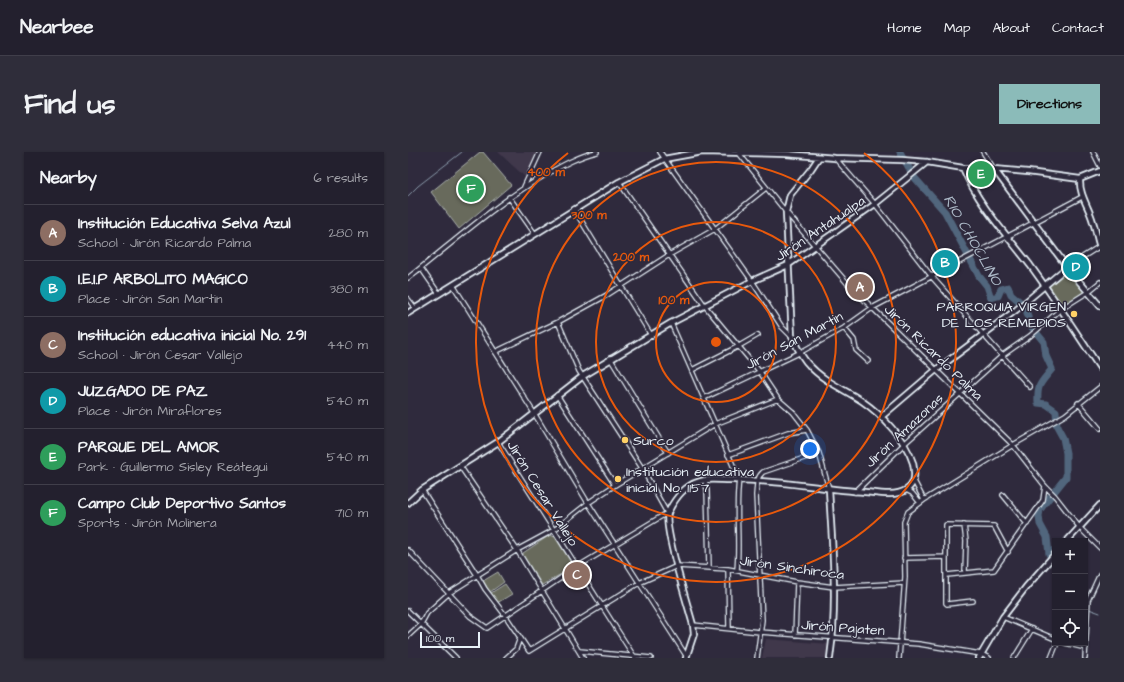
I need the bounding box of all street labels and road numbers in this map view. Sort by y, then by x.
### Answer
street label: Jirón Antahualpa [772,191,870,266]
street label: Jirón Ricardo Palma [879,300,987,405]
street label: Jirón San Martin [742,307,847,375]
street label: Jirón Amazonas [861,389,948,472]
street label: Jirón Cesar Vallejo [502,437,583,550]
street label: Jirón Sinchiroca [738,551,845,585]
street label: Jirón Pajaten [801,615,885,641]

